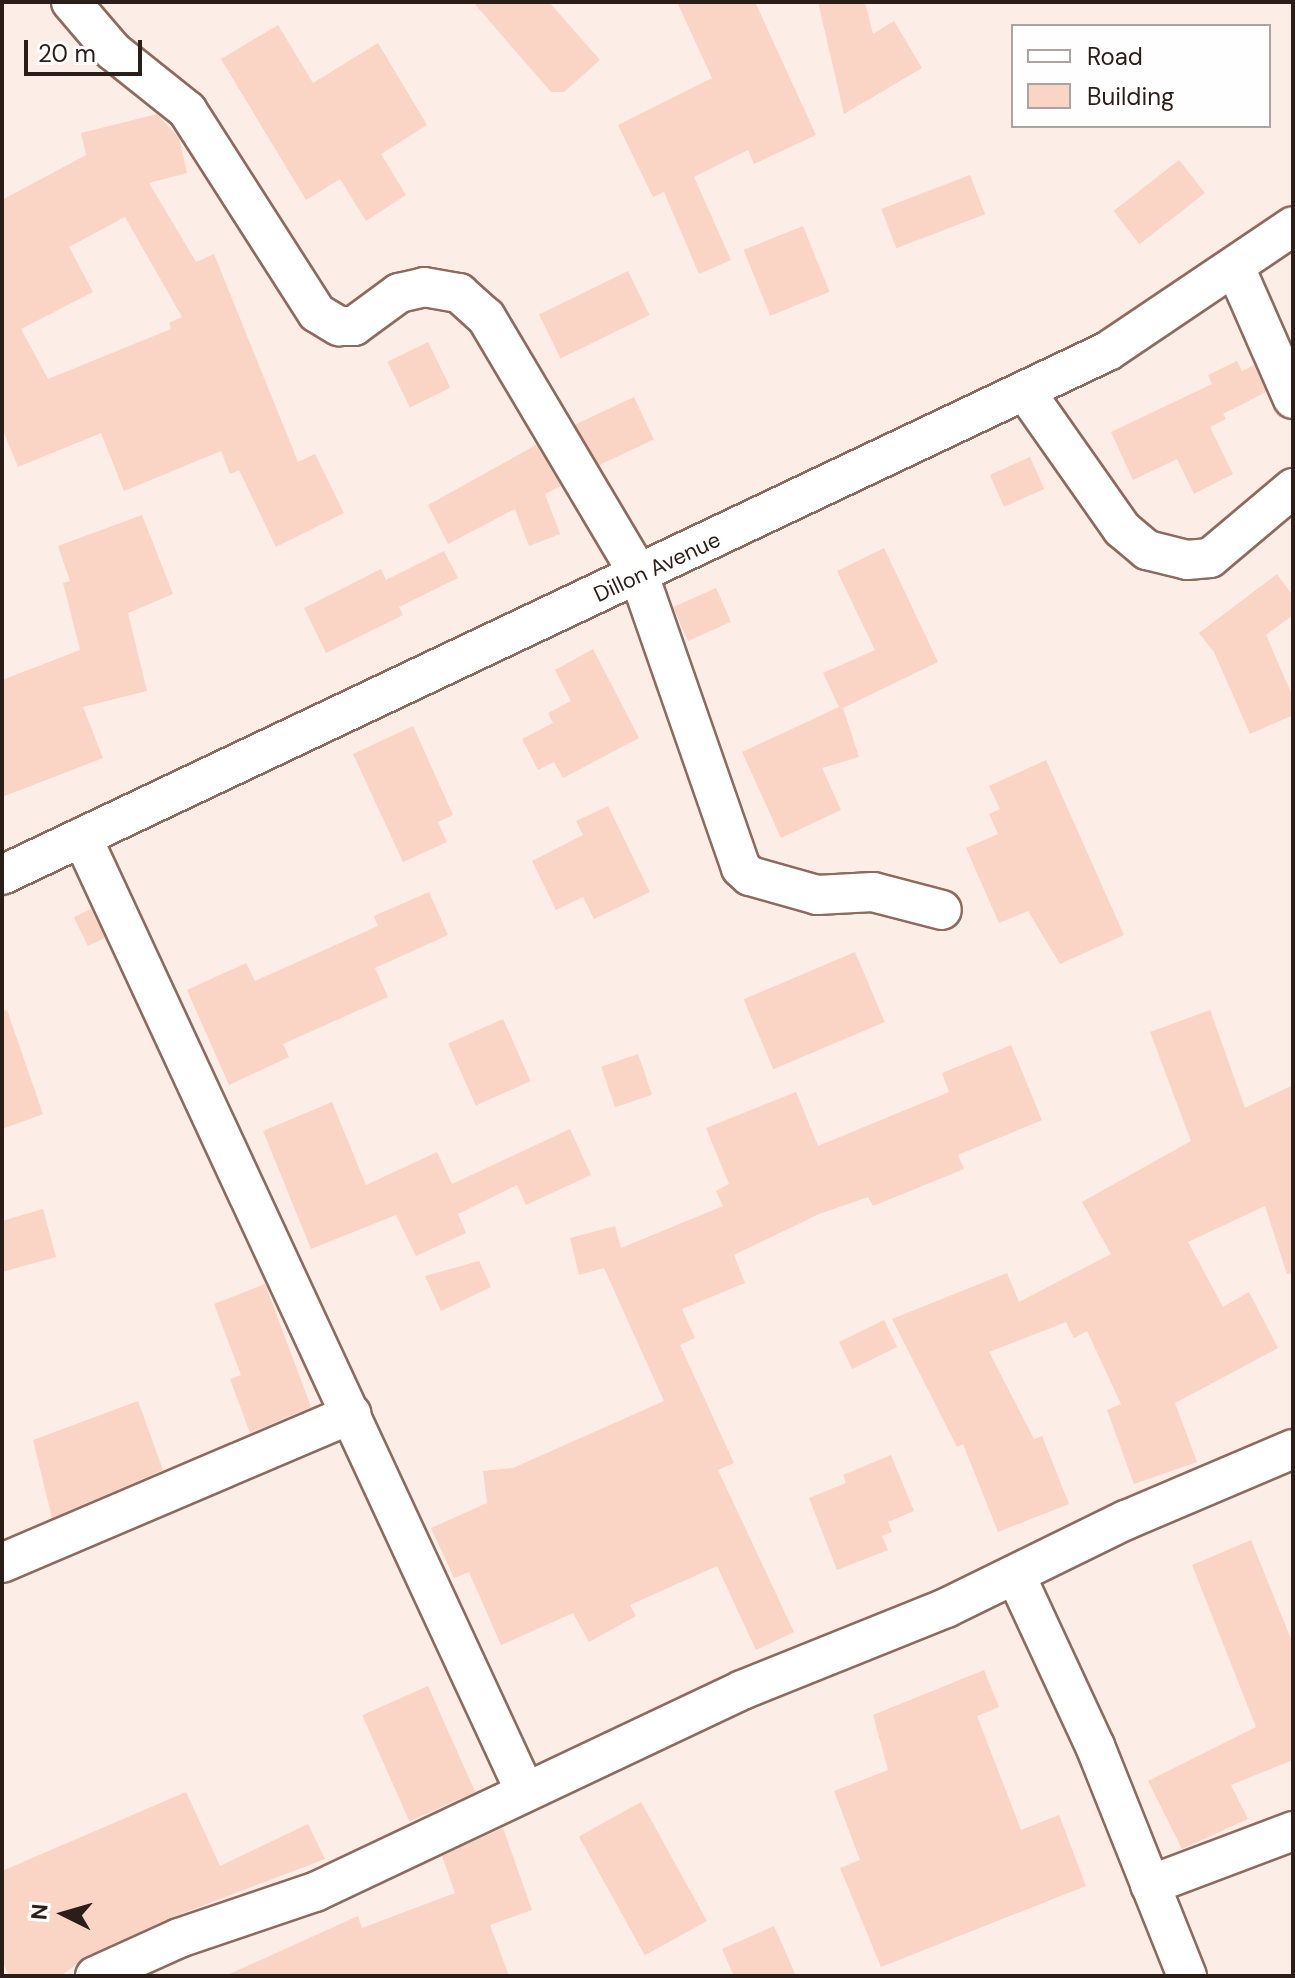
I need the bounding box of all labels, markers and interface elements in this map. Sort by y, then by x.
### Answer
scale bar [28,24,146,74]
legend [1011,24,1271,128]
text: 20 m [38,38,96,69]
text: Road [1087,41,1143,72]
text: Building [1087,81,1174,112]
street label: Dillon Avenue [590,526,724,608]
north arrow [24,1874,104,1954]
text: N [24,1903,55,1921]

